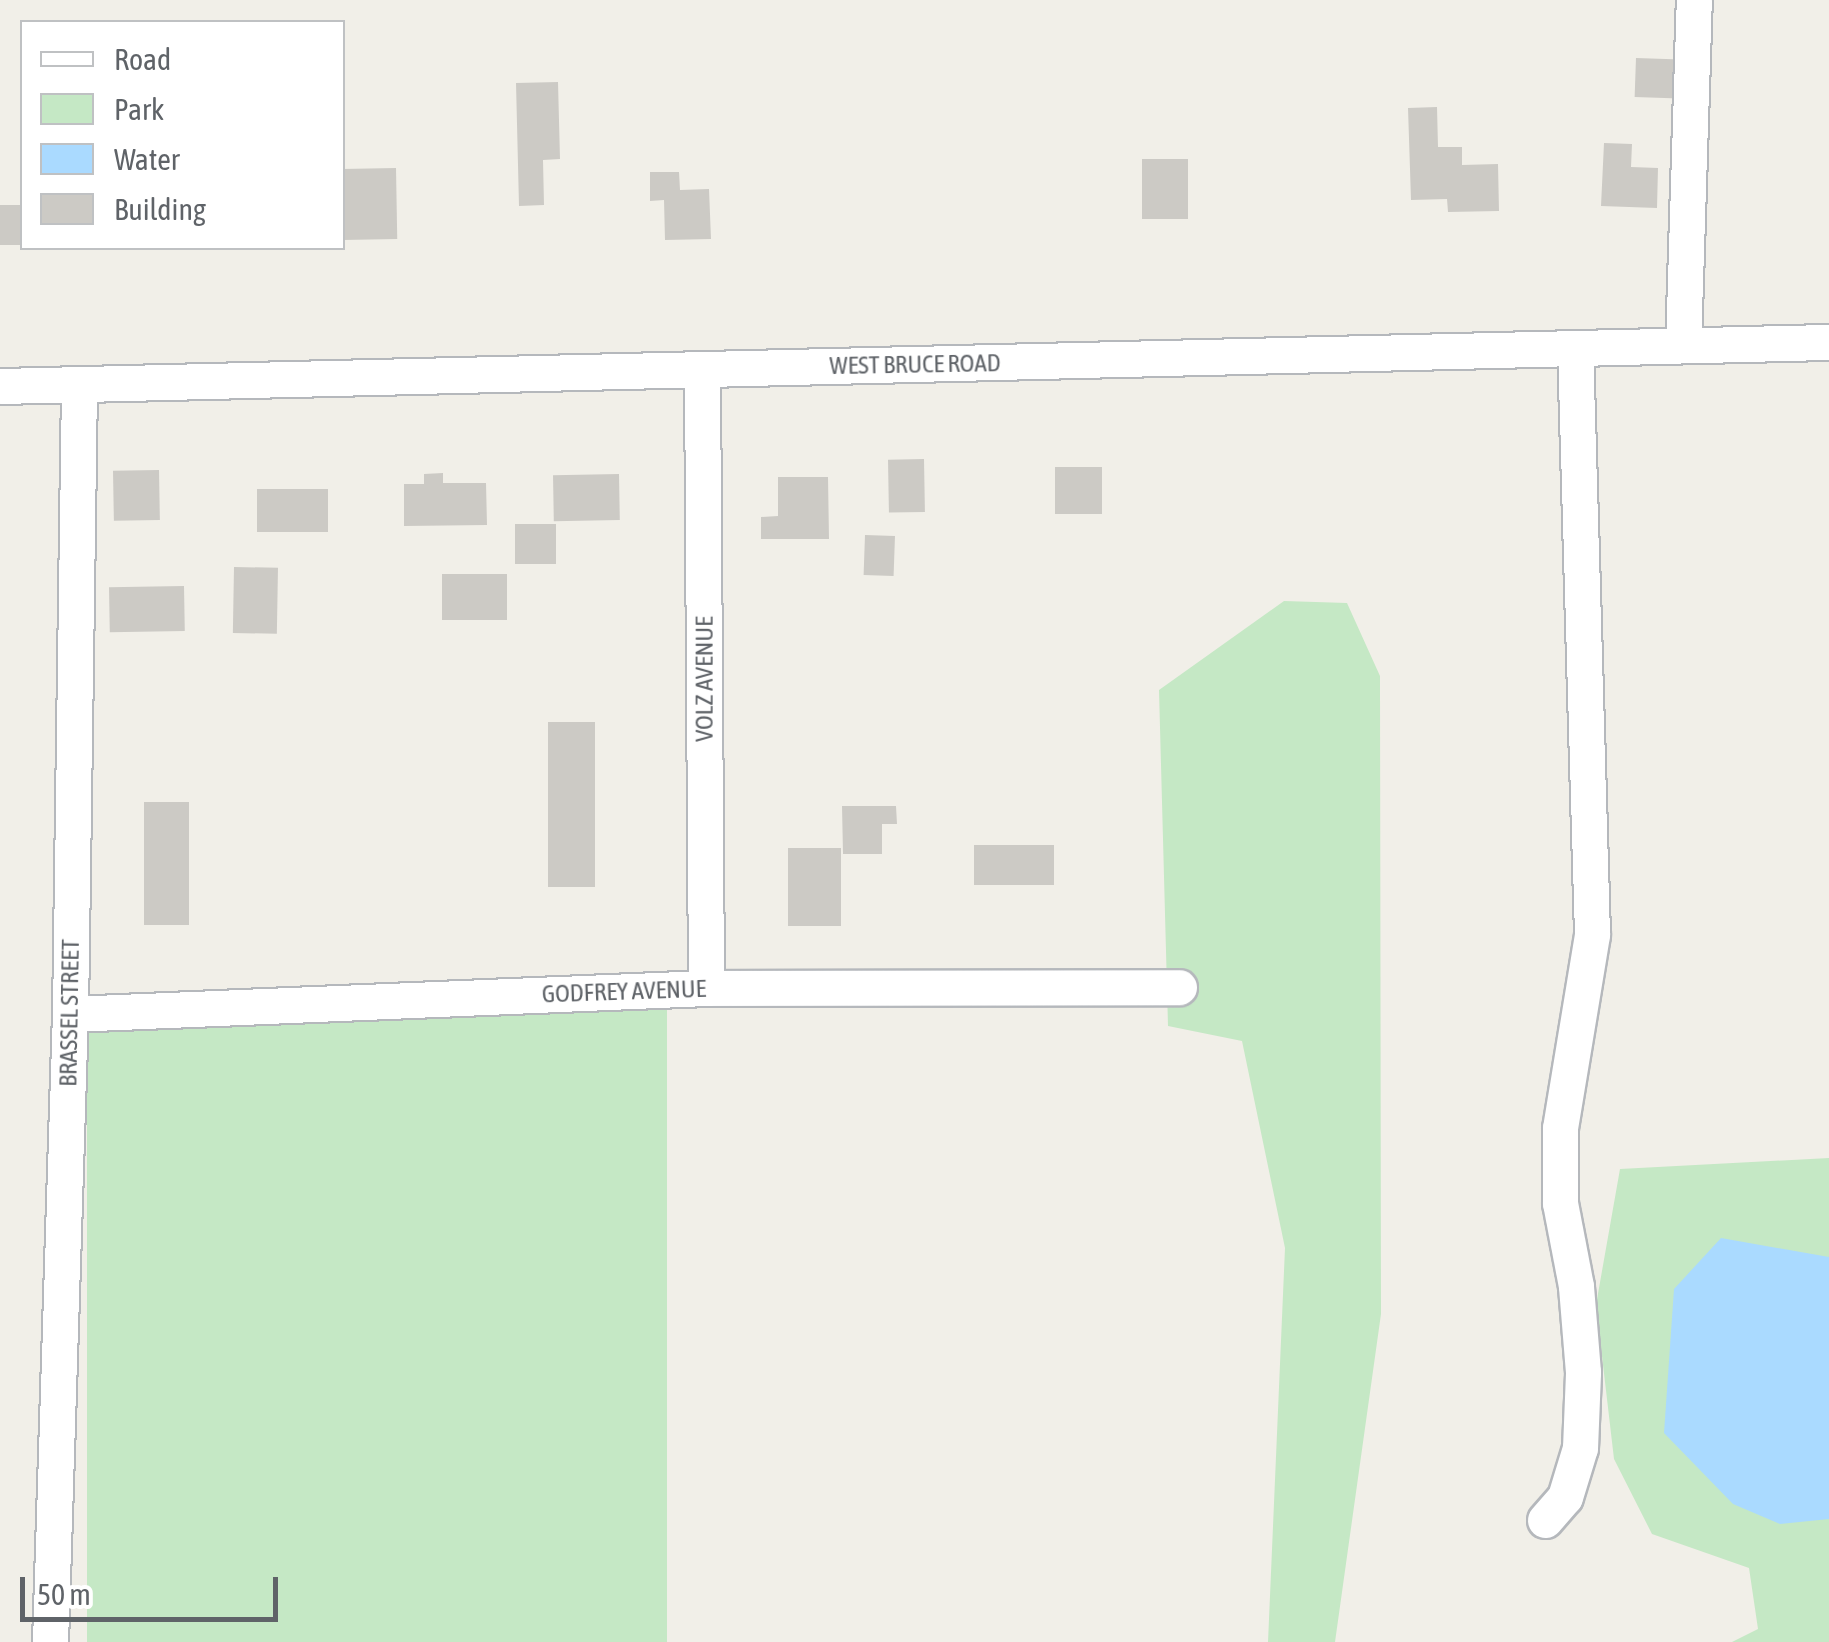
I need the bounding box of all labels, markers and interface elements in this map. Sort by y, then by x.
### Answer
legend [20,20,345,250]
text: Road [114,42,171,76]
text: Park [114,92,164,126]
text: Water [114,142,180,176]
text: Building [114,192,206,226]
street label: WEST BRUCE ROAD [829,348,1001,380]
street label: VOLZ AVENUE [689,616,719,742]
street label: BRASSEL STREET [53,939,85,1087]
street label: GODFREY AVENUE [541,973,707,1009]
scale bar [25,1557,282,1619]
text: 50 m [37,1577,91,1611]

